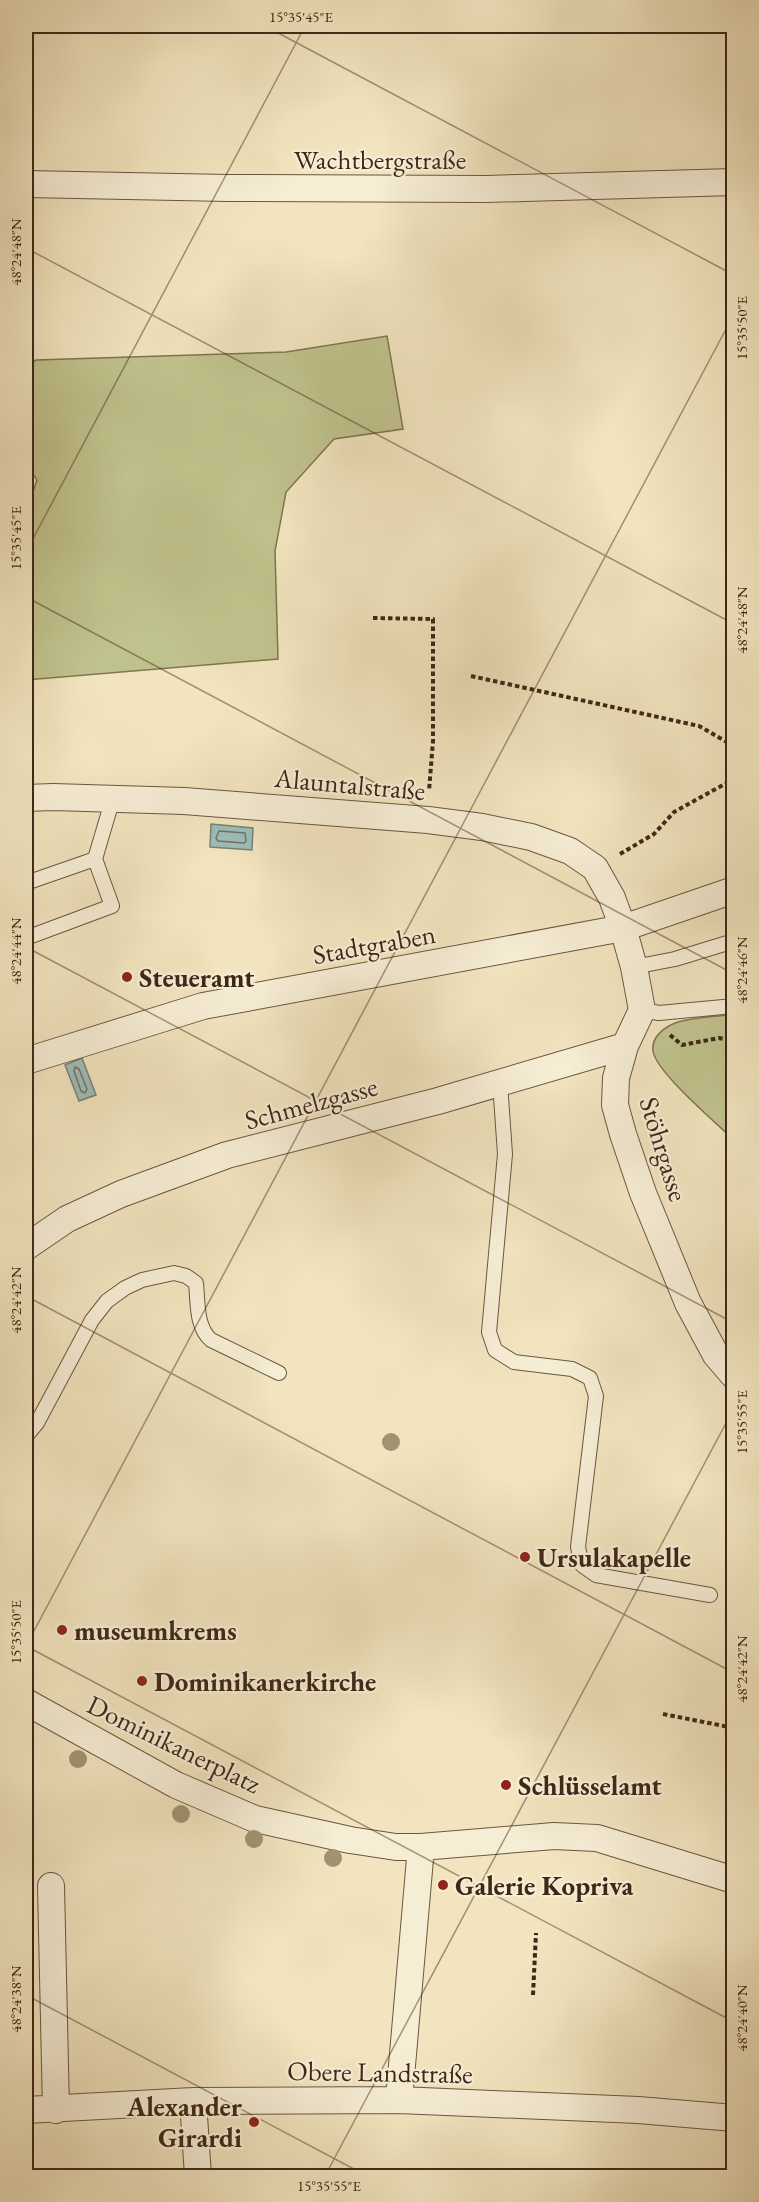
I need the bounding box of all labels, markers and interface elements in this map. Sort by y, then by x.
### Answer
text: 15°35'45"E [269,7,334,26]
street label: Wachtbergstraße [294,142,466,177]
text: 48°24'48"N [6,218,25,286]
text: 15°35'50"E [732,295,751,360]
text: 15°35'45"E [6,505,25,570]
text: 48°24'48"N [732,586,751,654]
street label: Alauntalstraße [272,760,427,808]
street label: Stadtgraben [310,916,438,972]
text: 48°24'44"N [6,917,25,985]
text: 48°24'46"N [732,936,751,1004]
place label: Steueramt [139,960,254,995]
marker: Steueramt [120,970,134,984]
street label: Schmelzgasse [241,1068,381,1138]
street label: Stöhrgasse [632,1093,696,1205]
text: 48°24'42"N [6,1266,25,1334]
text: 15°35'55"E [732,1389,751,1454]
place label: Ursulakapelle [537,1540,691,1575]
marker: Ursulakapelle [518,1550,532,1564]
text: 15°35'50"E [6,1599,25,1664]
place label: museumkrems [74,1613,237,1648]
marker: museumkrems [55,1623,69,1637]
text: 48°24'42"N [732,1635,751,1703]
place label: Dominikanerkirche [154,1664,376,1699]
marker: Dominikanerkirche [135,1674,149,1688]
street label: Dominikanerplatz [81,1687,267,1802]
place label: Schlüsselamt [518,1768,662,1803]
marker: Schlüsselamt [499,1778,513,1792]
place label: Galerie Kopriva [455,1868,634,1903]
marker: Galerie Kopriva [436,1878,450,1892]
text: 48°24'38"N [6,1965,25,2033]
text: 48°24'40"N [732,1984,751,2052]
street label: Obere Landstraße [287,2053,473,2091]
place label: Alexander Girardi [126,2089,243,2155]
marker: Alexander Girardi [247,2115,261,2129]
text: 15°35'55"E [297,2176,362,2195]

